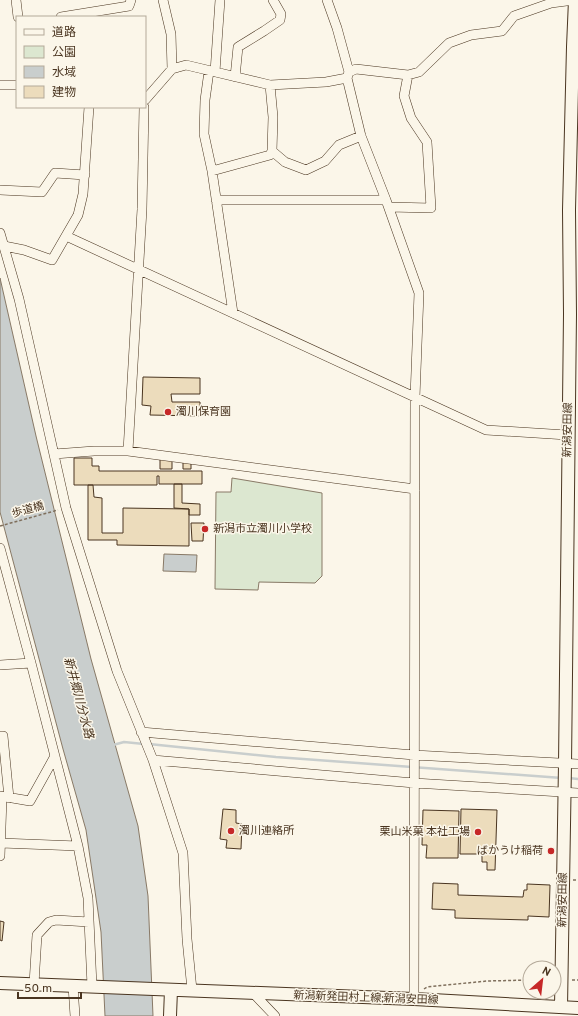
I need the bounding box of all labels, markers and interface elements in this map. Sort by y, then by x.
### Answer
legend [16,16,146,108]
text: 道路 [52,25,76,41]
text: 公園 [52,45,76,61]
text: 水域 [52,65,76,81]
text: 建物 [52,85,76,101]
street label: 新潟安田線 [561,402,575,458]
place label: 濁川保育園 [176,405,231,419]
marker: 濁川保育園 [163,407,173,417]
street label: 歩道橋 [10,499,46,521]
place label: 新潟市立濁川小学校 [213,522,312,536]
marker: 新潟市立濁川小学校 [200,524,210,534]
water label: 新井郷川分水路 [59,655,97,742]
place label: 濁川連絡所 [239,824,295,838]
place label: 栗山米菓 本社工場 [379,825,470,839]
marker: 濁川連絡所 [226,826,236,836]
marker: 栗山米菓 本社工場 [473,827,483,837]
place label: ばかうけ稲荷 [477,844,543,858]
marker: ばかうけ稲荷 [546,846,556,856]
street label: 新潟安田線 [556,872,570,928]
north arrow [522,960,562,1000]
text: N [539,964,553,980]
scale bar [18,974,81,1000]
text: 50 m [24,981,52,997]
street label: 新潟新発田村上線;新潟安田線 [293,988,439,1008]

